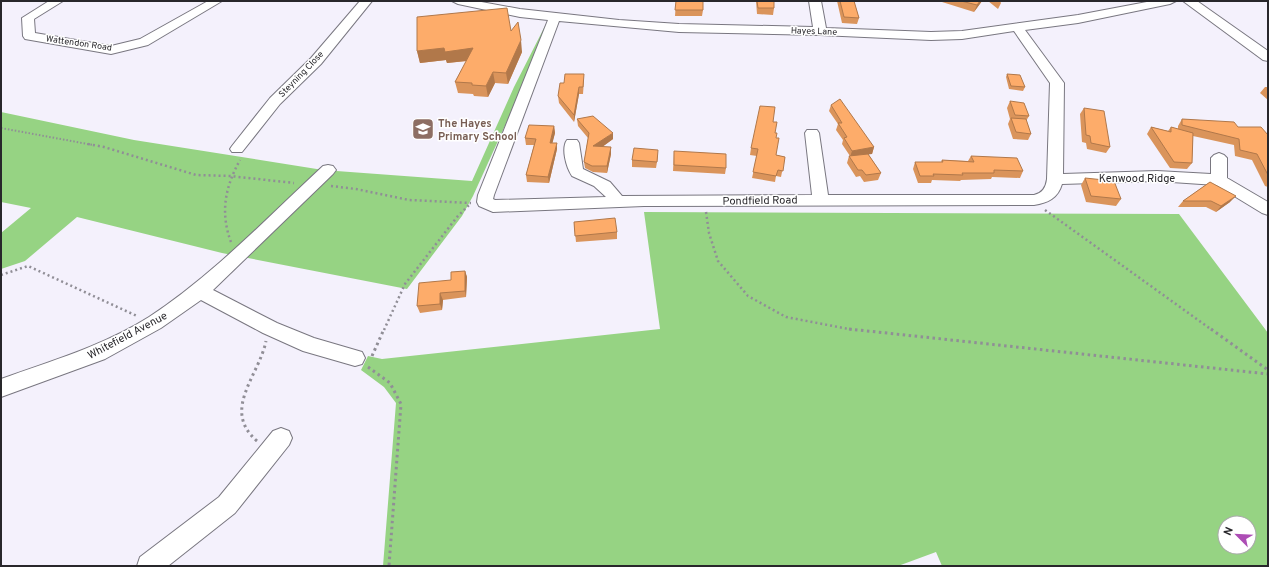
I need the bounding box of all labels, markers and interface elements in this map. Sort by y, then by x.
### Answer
street label: Hayes Lane [791,25,838,38]
street label: Wattendon Road [45,33,113,54]
street label: Steyning Close [277,49,326,100]
school or university icon: The Hayes Primary School [410,116,436,142]
place label: The Hayes Primary School [438,117,517,144]
street label: Kenwood Ridge [1099,172,1175,186]
street label: Pondfield Road [722,193,798,209]
street label: Whitefield Avenue [85,309,170,363]
north arrow [1217,515,1257,555]
text: N [1221,525,1237,538]

